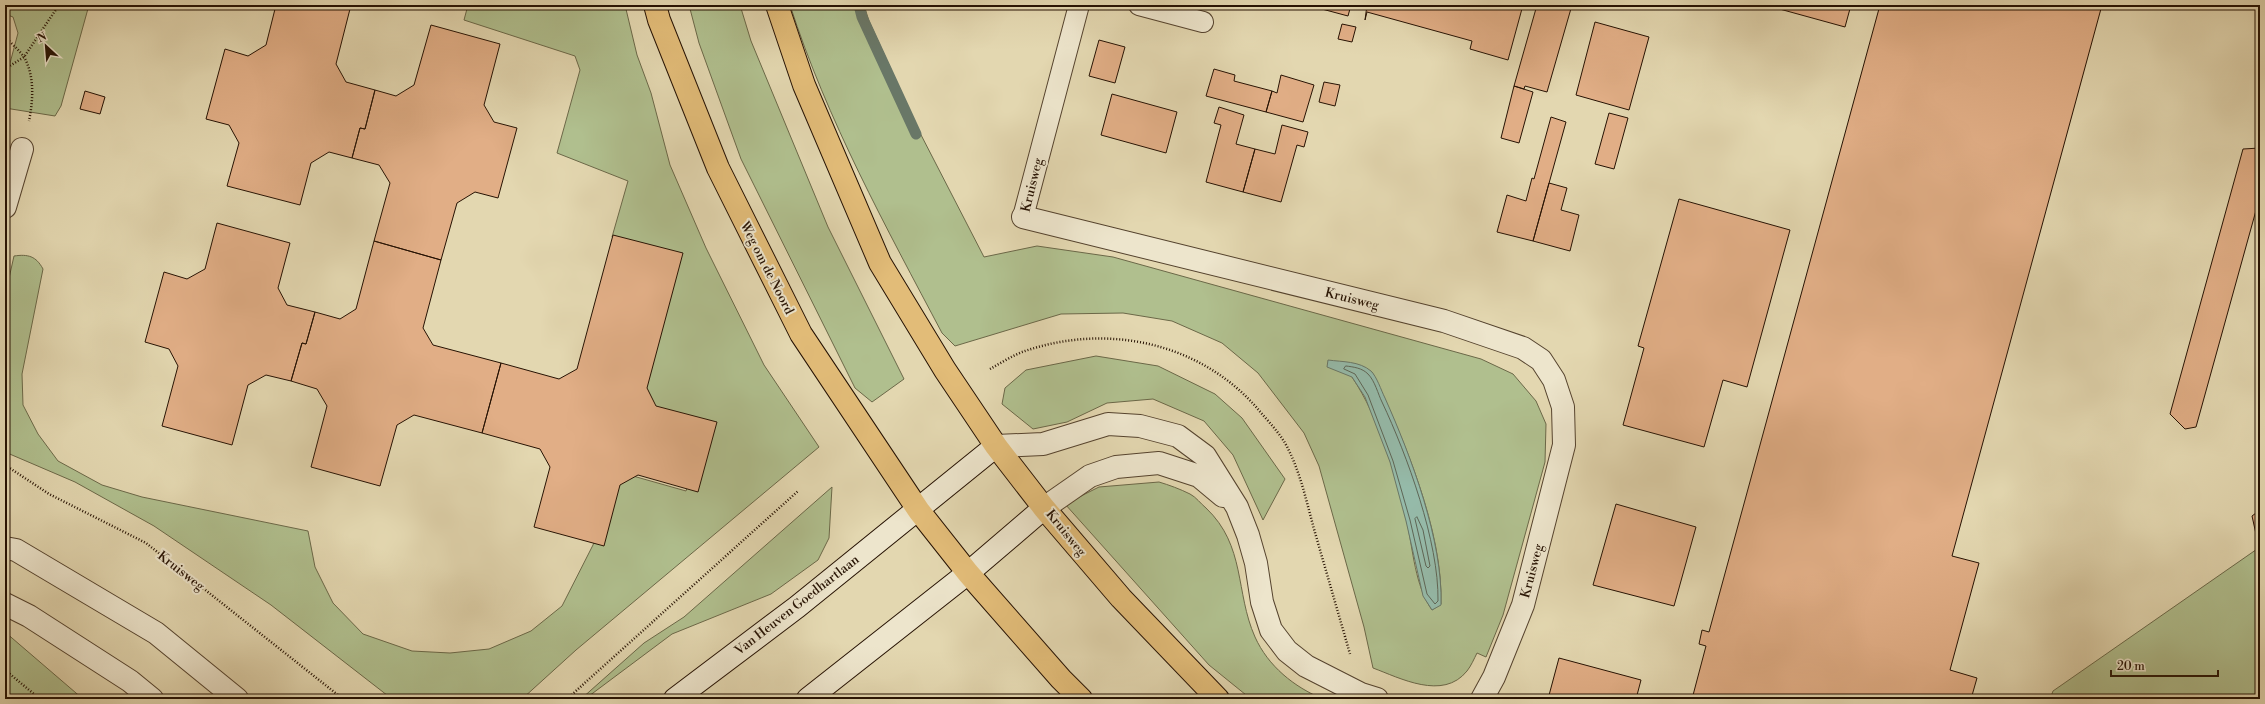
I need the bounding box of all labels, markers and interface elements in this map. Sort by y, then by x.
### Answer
north arrow [26,26,66,66]
text: N [35,30,49,46]
street label: Kruisweg [1018,156,1047,214]
street label: Weg om de Noord [736,218,798,318]
street label: Kruisweg [1323,285,1381,314]
street label: Kruisweg [1042,506,1090,560]
street label: Kruisweg [1517,542,1547,600]
street label: Kruisweg [154,548,208,594]
street label: Van Heuven Goedhartlaan [731,551,863,659]
scale bar [2111,652,2218,678]
text: 20 m [2117,659,2145,674]

